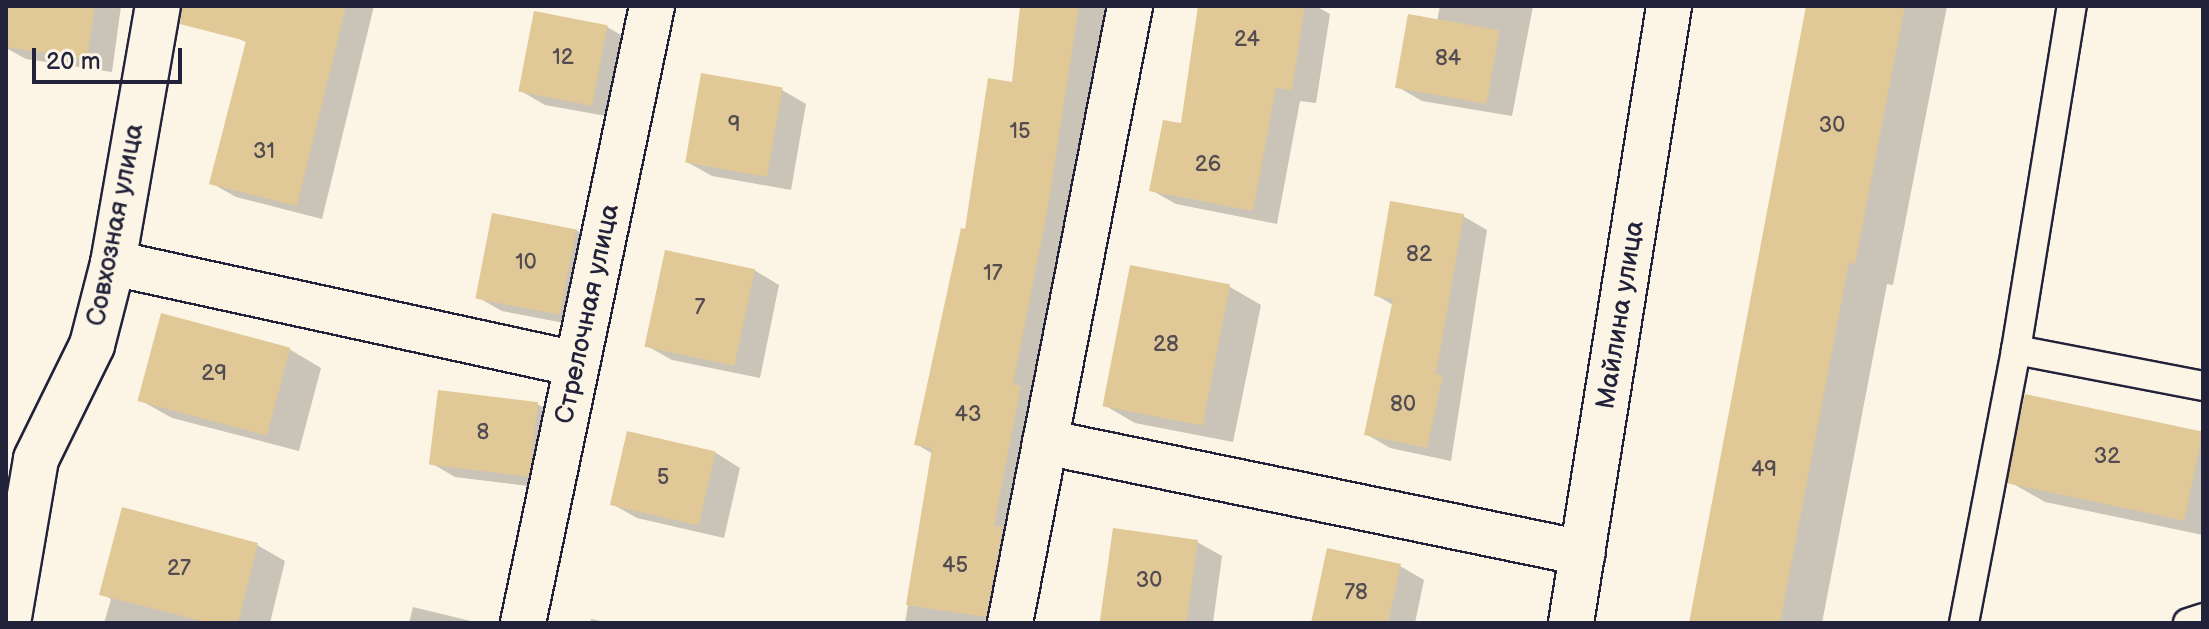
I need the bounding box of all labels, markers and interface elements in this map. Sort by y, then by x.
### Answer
house number: 24 [1234,27,1260,53]
scale bar [36,32,186,82]
house number: 12 [552,45,574,71]
house number: 84 [1435,46,1461,72]
text: 20 m [46,47,101,76]
house number: 9 [728,112,740,138]
house number: 30 [1819,113,1845,139]
house number: 15 [1009,119,1031,145]
street label: Совхозная улица [81,121,151,329]
house number: 31 [253,139,275,165]
house number: 26 [1195,152,1221,178]
street label: Стрелочная улица [549,201,627,427]
street label: Майлина улица [1591,219,1651,411]
house number: 82 [1406,242,1432,268]
house number: 10 [515,250,537,276]
house number: 17 [983,261,1003,287]
house number: 7 [695,295,705,321]
house number: 28 [1153,332,1179,358]
house number: 29 [201,361,227,387]
house number: 80 [1390,392,1416,418]
house number: 43 [955,402,981,428]
house number: 8 [477,420,489,446]
house number: 32 [2094,444,2120,470]
house number: 49 [1751,457,1777,483]
house number: 5 [657,465,669,491]
house number: 45 [942,553,968,579]
house number: 27 [167,556,191,582]
house number: 30 [1136,568,1162,594]
house number: 78 [1344,580,1368,606]

